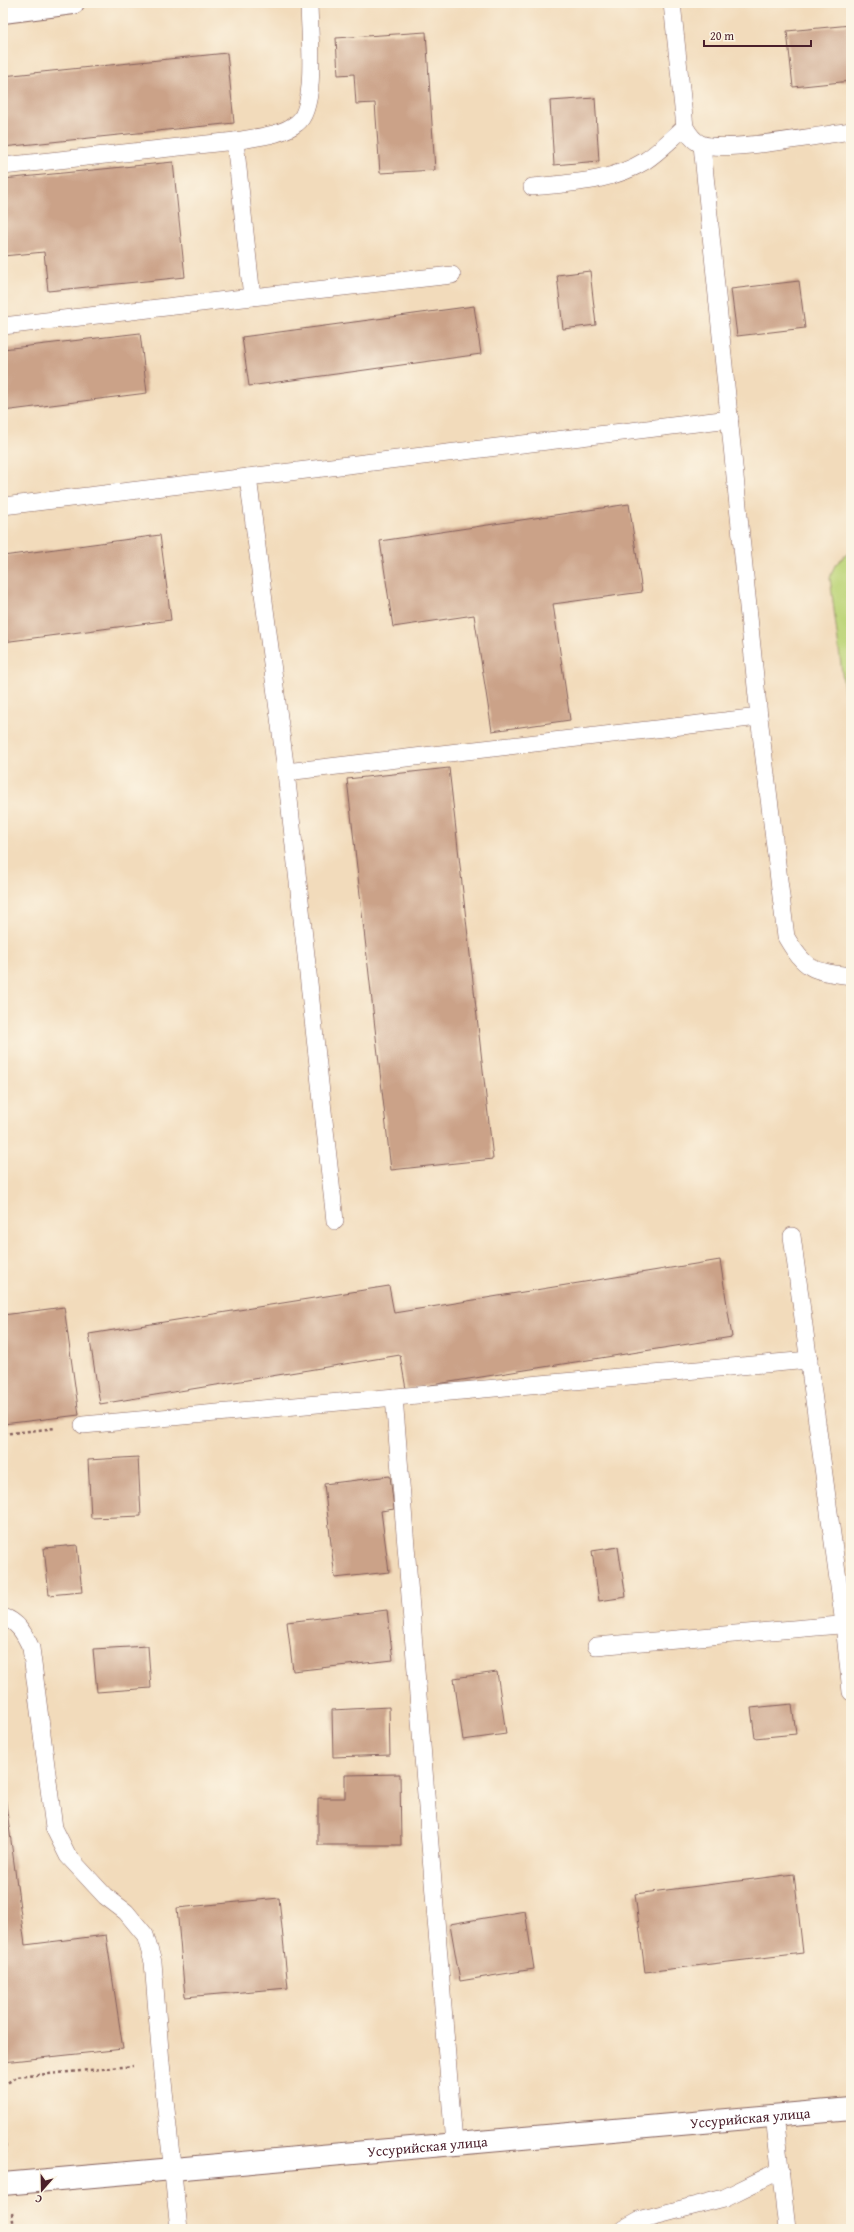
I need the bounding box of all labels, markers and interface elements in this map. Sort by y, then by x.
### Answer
scale bar [704,22,811,48]
text: 20 m [710,27,734,44]
street label: Уссурийская улица [689,2103,811,2133]
street label: Уссурийская улица [366,2131,489,2162]
north arrow [22,2170,62,2210]
text: С [33,2191,44,2208]

